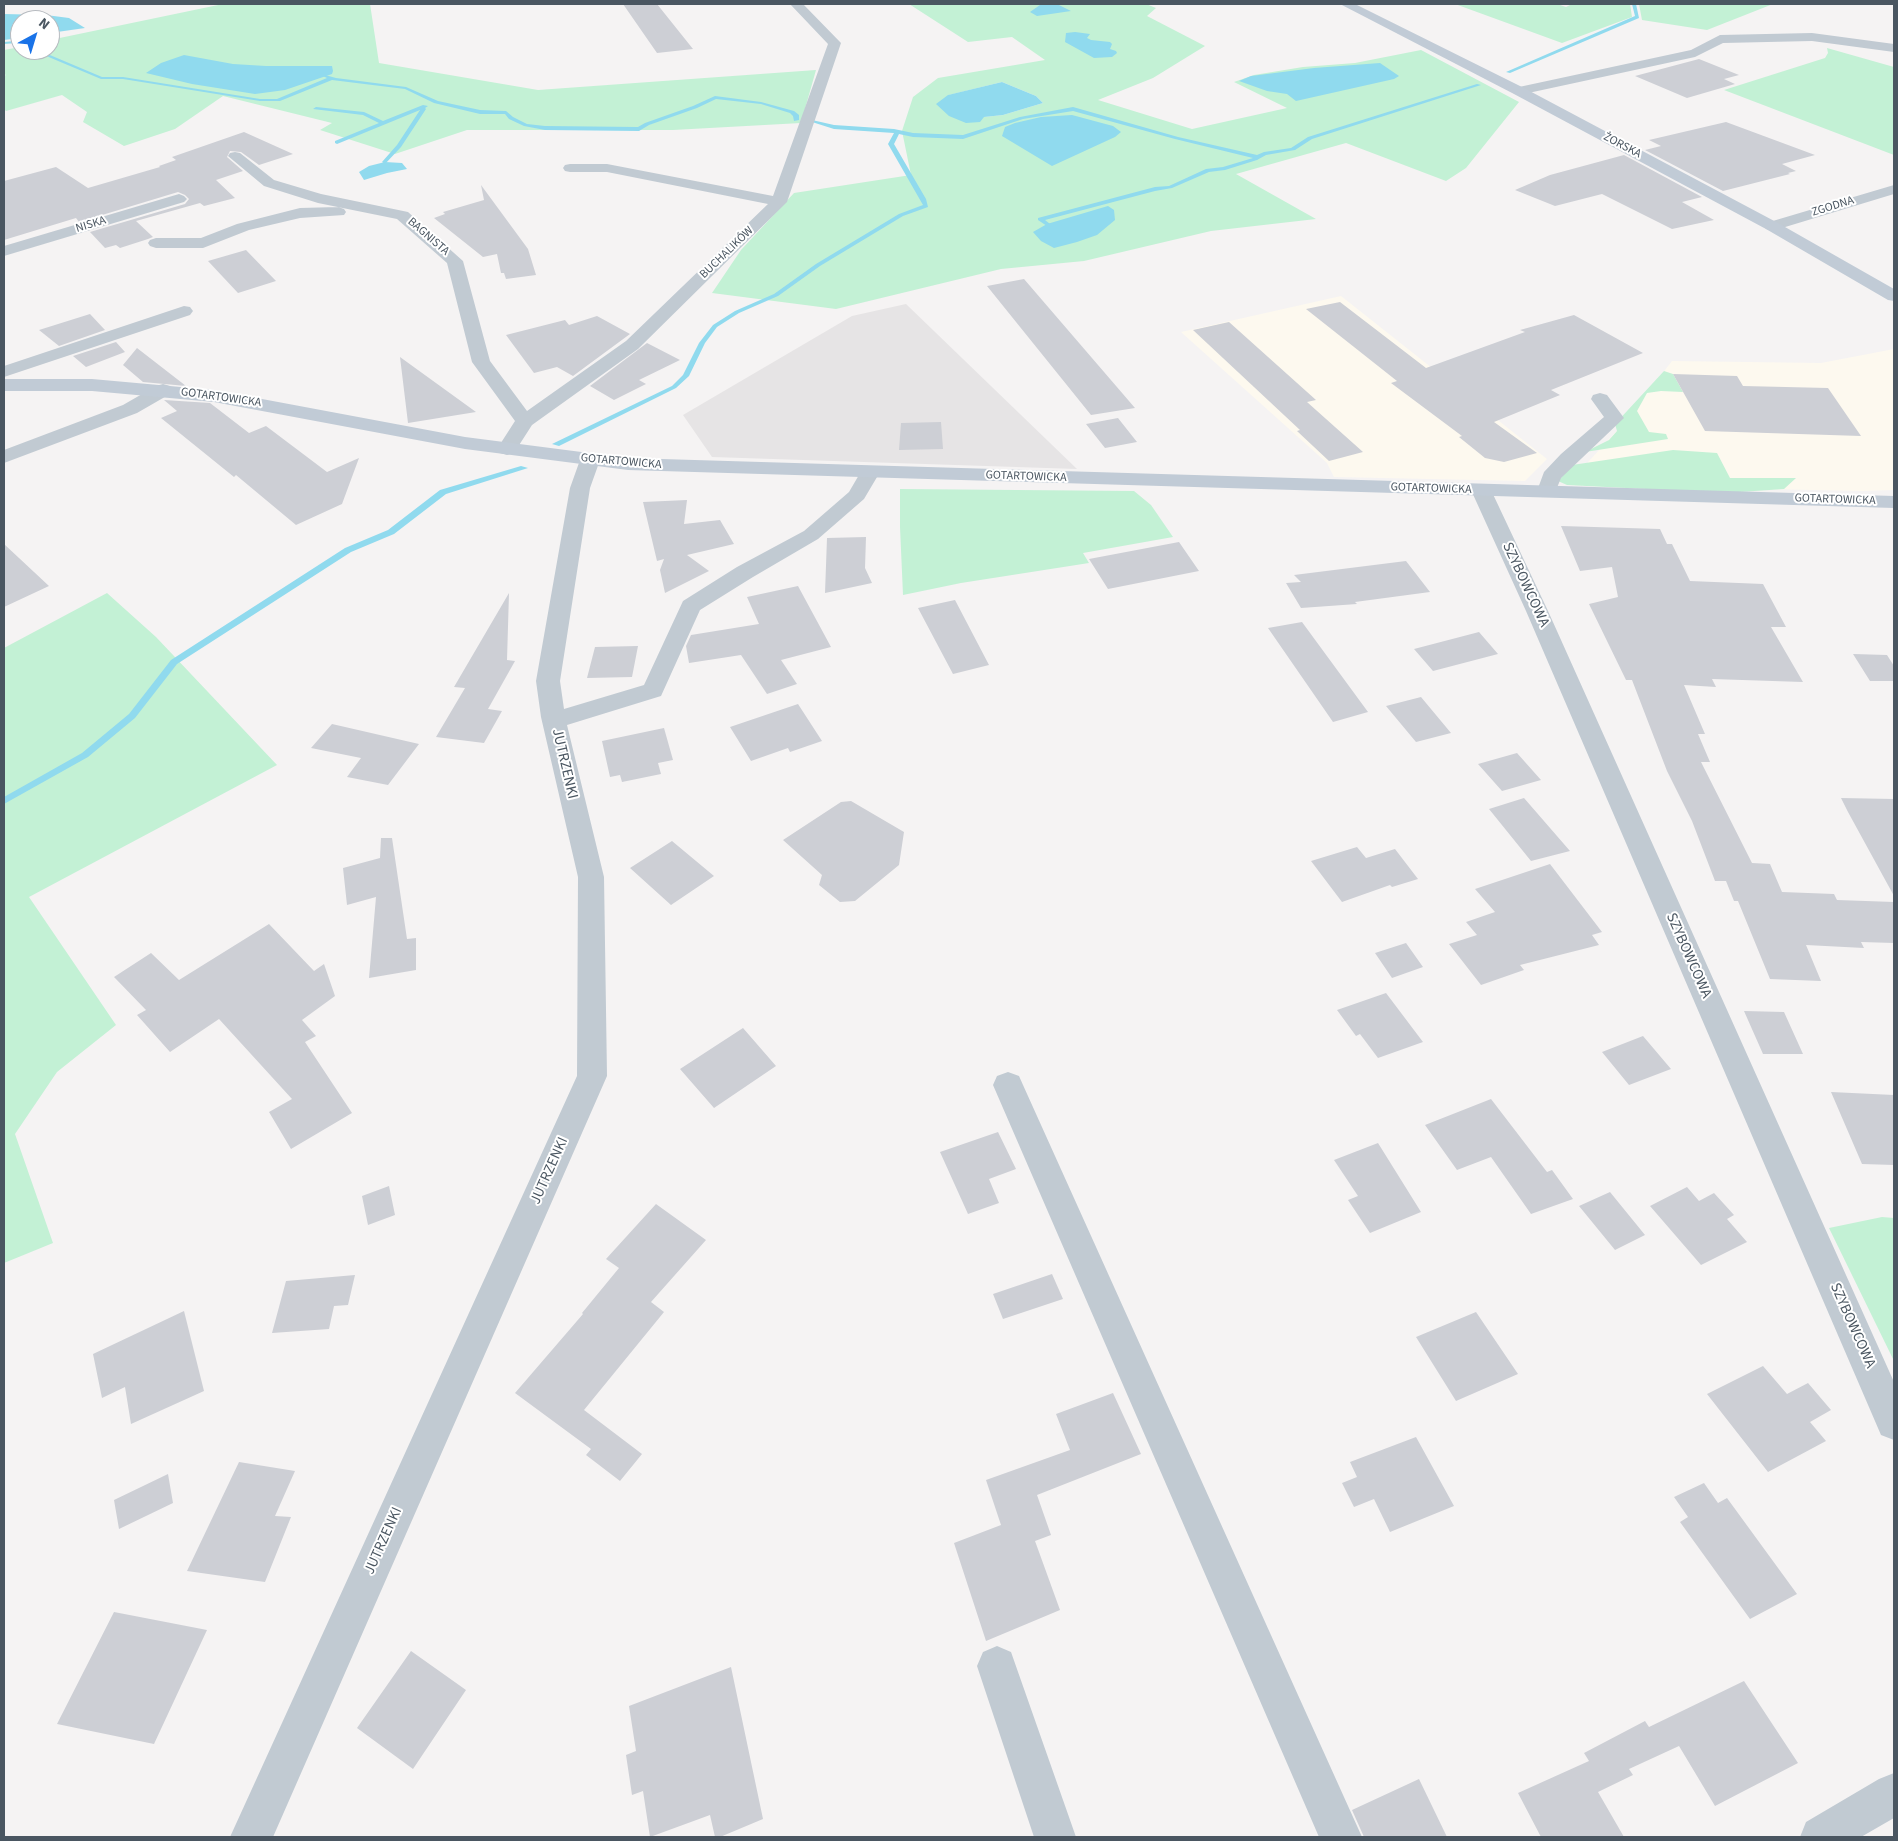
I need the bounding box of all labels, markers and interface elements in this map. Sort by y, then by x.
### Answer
north arrow [10,10,60,60]
text: N [34,13,54,35]
street label: ŻORSKA [1601,130,1643,162]
street label: ZGODNA [1810,194,1856,220]
street label: NISKA [74,214,108,236]
street label: BAGNISTA [404,215,452,259]
street label: BUCHALIKÓW [697,224,757,282]
street label: GOTARTOWICKA [180,385,262,411]
street label: GOTARTOWICKA [580,451,662,473]
street label: GOTARTOWICKA [985,468,1067,486]
street label: GOTARTOWICKA [1390,480,1472,498]
street label: GOTARTOWICKA [1794,491,1876,509]
street label: SZYBOWCOWA [1498,540,1552,630]
street label: JUTRZENKI [547,727,581,801]
street label: SZYBOWCOWA [1661,911,1715,1001]
street label: JUTRZENKI [527,1135,573,1207]
street label: SZYBOWCOWA [1825,1281,1879,1371]
street label: JUTRZENKI [361,1505,407,1577]

